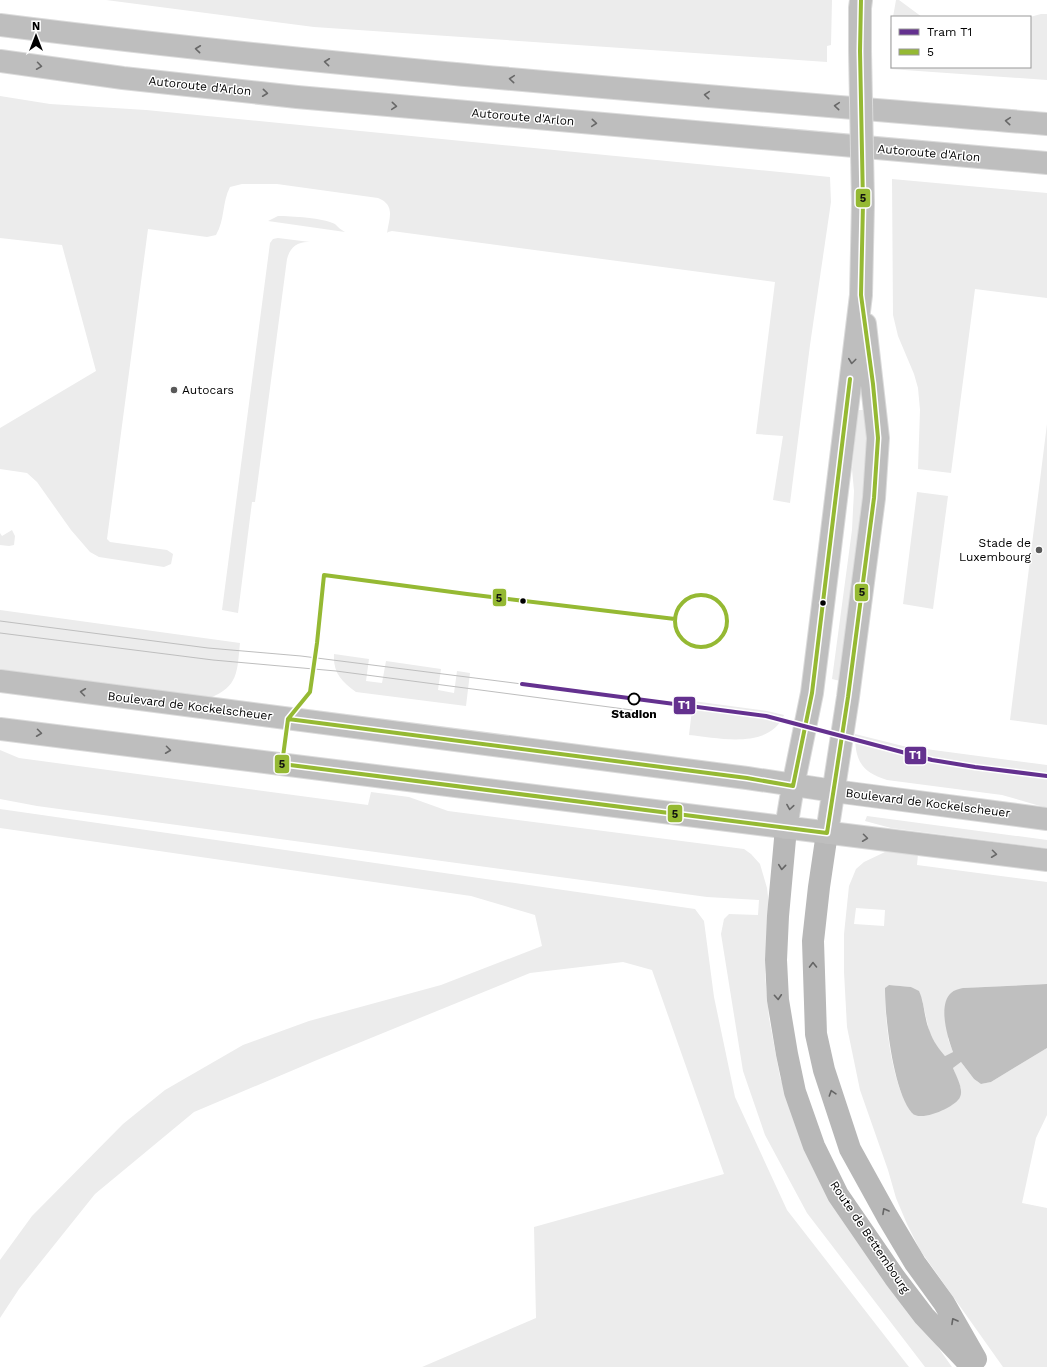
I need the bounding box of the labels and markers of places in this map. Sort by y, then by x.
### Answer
place label: Autocars [182,383,234,397]
marker: Autocars [169,385,179,395]
place label: Stade de Luxembourg [959,536,1032,564]
marker: Stade de Luxembourg [1034,545,1044,555]
unlabelled marker [518,596,528,606]
unlabelled marker [818,598,828,608]
marker: Stadion [627,692,641,706]
place label: Stadion [611,707,657,721]

